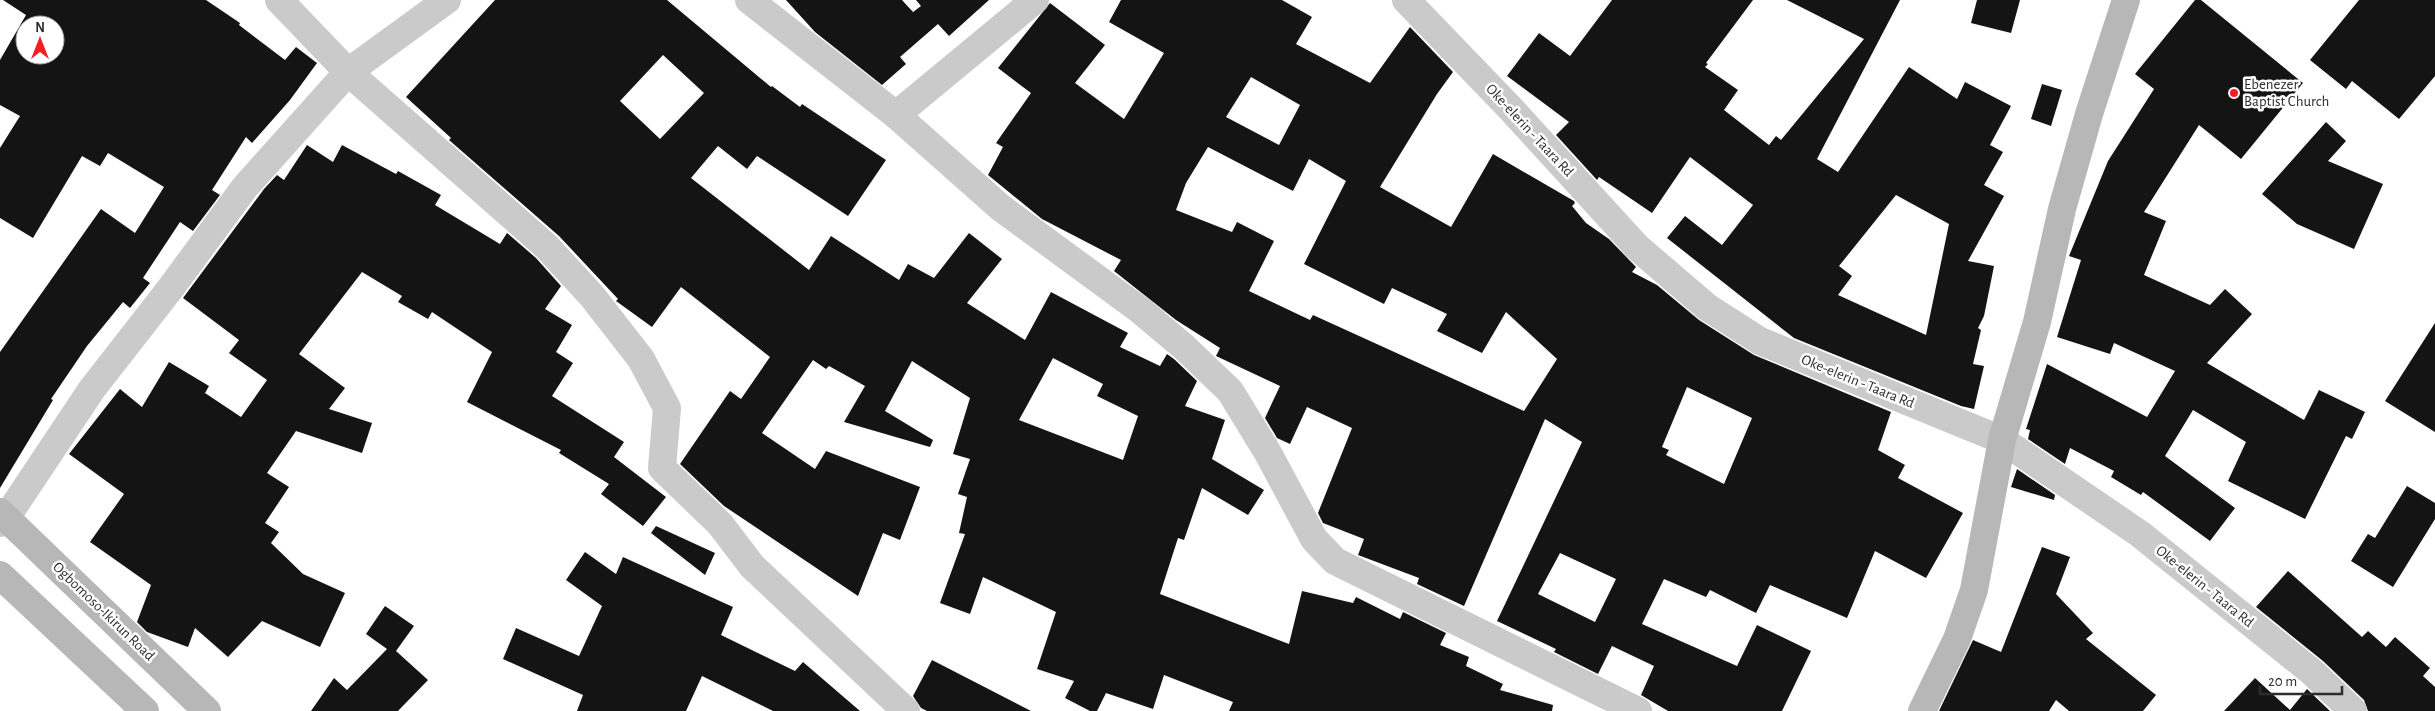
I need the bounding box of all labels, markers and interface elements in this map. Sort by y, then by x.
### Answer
north arrow [15,15,65,65]
text: N [35,21,45,35]
place label: Ebenezer Baptist Church [2244,77,2329,109]
street label: Oke-elerin - Taara Rd [1483,81,1576,180]
marker: Ebenezer Baptist Church [2228,87,2240,99]
street label: Oke-elerin - Taara Rd [1799,352,1917,411]
street label: Oke-elerin - Taara Rd [2153,543,2256,630]
street label: Ogbomoso-Ikirun Road [50,559,158,664]
scale bar [2260,664,2342,696]
text: 20 m [2268,674,2297,689]

